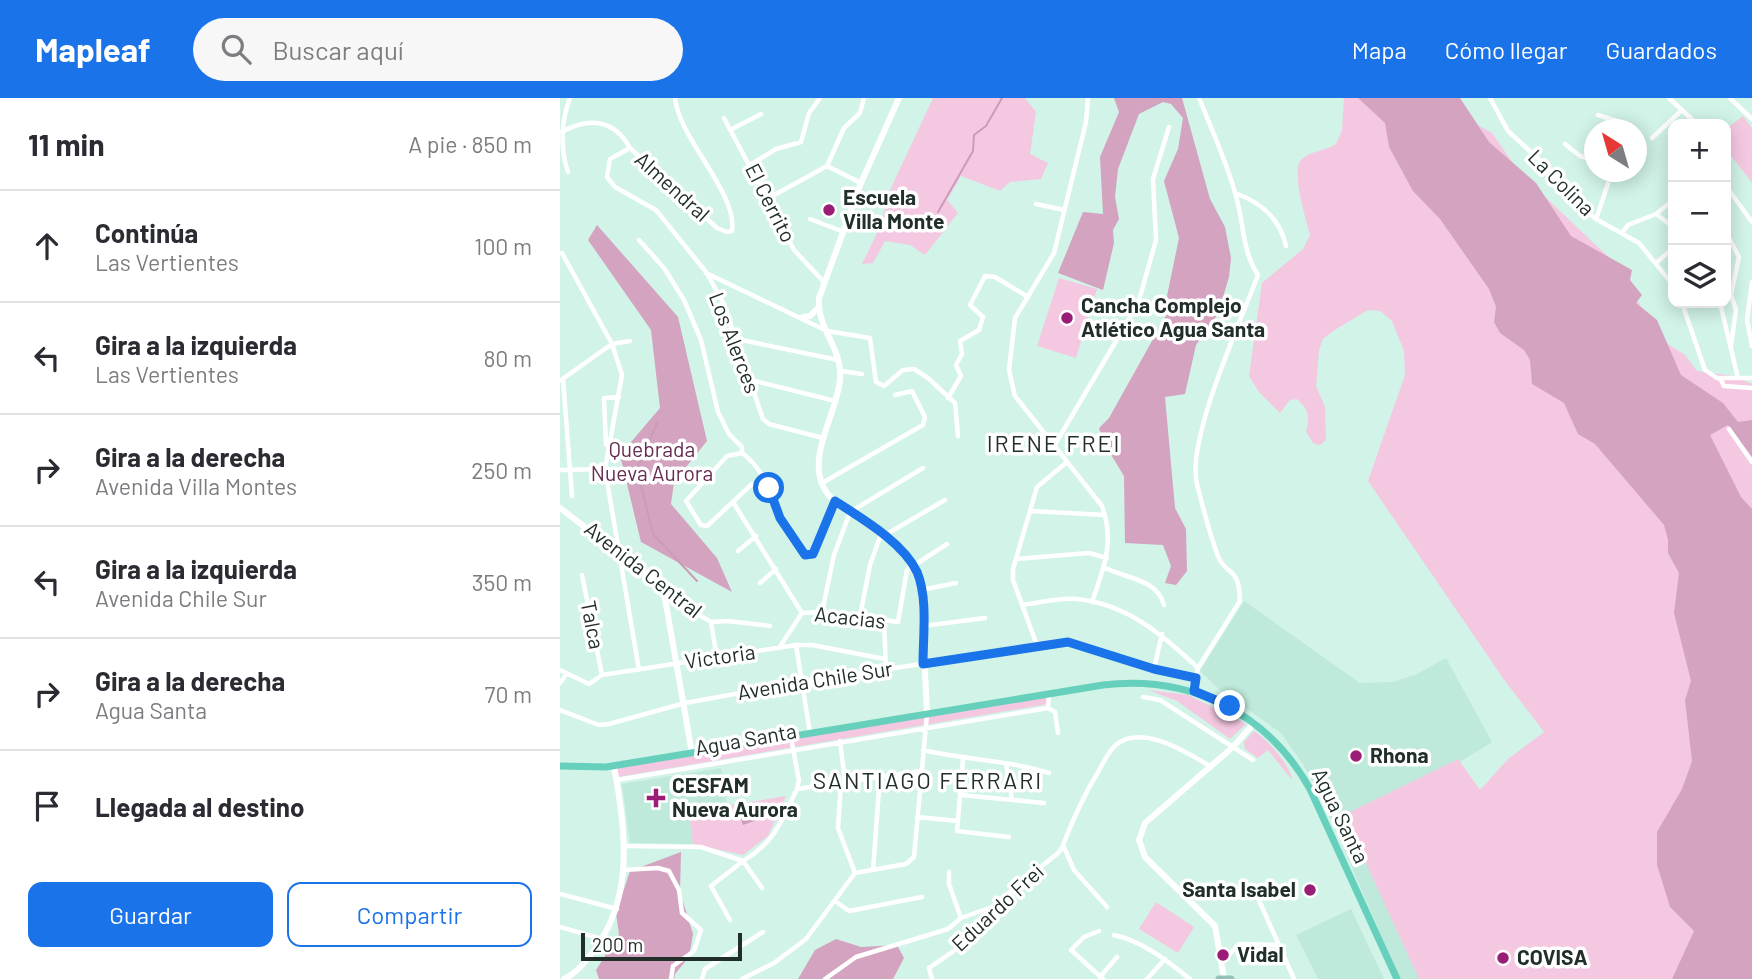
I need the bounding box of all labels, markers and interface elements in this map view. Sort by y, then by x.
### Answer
search box [193,18,683,81]
text: Mapleaf [35,29,151,69]
icon: search [217,30,255,68]
text: Buscar aquí [273,34,403,65]
text: Mapa [1352,35,1407,64]
text: Cómo llegar [1445,35,1567,64]
text: Guardados [1605,35,1717,64]
north arrow [1584,119,1647,182]
map controls [1668,119,1731,308]
button: + [1668,119,1731,182]
text: 11 min [28,126,105,162]
text: A pie · 850 m [408,130,532,158]
street label: La Colina [1524,144,1600,220]
street label: Almendral [631,146,715,226]
street label: El Cerrito [741,159,802,246]
button: − [1668,182,1731,245]
place label: Escuela Villa Monte [843,184,944,233]
marker: Escuela Villa Monte [821,202,837,218]
text: Continúa [95,217,198,248]
icon: ahead [28,227,66,265]
text: 100 m [474,232,532,260]
button: layers [1668,245,1731,308]
text: Las Vertientes [95,248,239,276]
street label: Los Alerces [705,289,766,396]
place label: Cancha Complejo Atlético Agua Santa [1081,292,1265,341]
marker: Cancha Complejo Atlético Agua Santa [1059,310,1075,326]
text: Gira a la izquierda [95,329,297,360]
icon: left [28,339,66,377]
text: 80 m [483,344,532,372]
text: Las Vertientes [95,360,239,388]
district label: IRENE FREI [987,429,1121,457]
park label: Quebrada Nueva Aurora [591,436,713,485]
text: Gira a la derecha [95,441,285,472]
icon: right [28,451,66,489]
text: 250 m [471,456,532,484]
text: Avenida Villa Montes [95,472,297,500]
route start [753,472,784,503]
street label: Avenida Central [580,515,708,622]
text: Gira a la izquierda [95,553,297,584]
icon: left [28,563,66,601]
text: 350 m [472,568,532,596]
text: Avenida Chile Sur [95,584,267,612]
street label: Talca [577,598,610,651]
street label: Acacias [813,600,887,633]
street label: Victoria [683,638,757,673]
street label: Avenida Chile Sur [735,655,895,704]
text: Gira a la derecha [95,665,285,696]
icon: right [28,675,66,713]
text: 70 m [485,680,532,708]
route end [1214,690,1245,721]
text: Agua Santa [95,696,207,724]
street label: Agua Santa [693,717,798,760]
place label: Rhona [1370,742,1429,767]
marker: Rhona [1348,748,1364,764]
street label: Agua Santa [1308,764,1375,867]
district label: SANTIAGO FERRARI [813,766,1043,794]
place label: CESFAM Nueva Aurora [672,772,798,821]
icon: arrive [28,787,66,825]
marker: CESFAM Nueva Aurora [646,788,666,808]
text: Llegada al destino [95,791,304,822]
street label: Eduardo Frei [946,858,1048,956]
place label: Santa Isabel [1182,876,1296,901]
button: Guardar [28,882,273,947]
button: Compartir [287,882,532,947]
marker: Santa Isabel [1302,882,1318,898]
scale bar [581,930,742,962]
text: 200 m [592,933,643,956]
place label: Vidal [1237,941,1284,966]
place label: COVISA [1517,944,1588,969]
marker: Vidal [1215,947,1231,963]
marker: COVISA [1495,950,1511,966]

